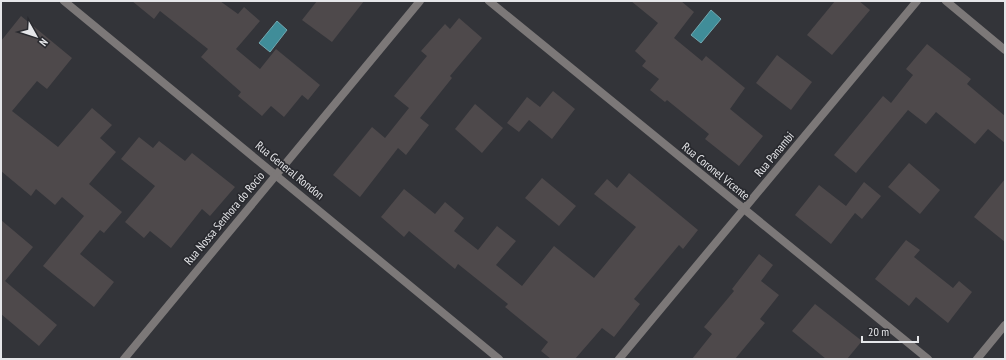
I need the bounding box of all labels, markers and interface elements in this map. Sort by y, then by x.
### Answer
north arrow [16,16,56,56]
text: N [36,36,51,49]
street label: Rua Panambi [751,129,797,179]
street label: Rua General Rondon [253,138,327,202]
street label: Rua Coronel Vicente [679,139,753,203]
street label: Rua Nossa Senhora do Rocio [181,168,267,268]
scale bar [862,318,918,344]
text: 20 m [868,324,889,339]

